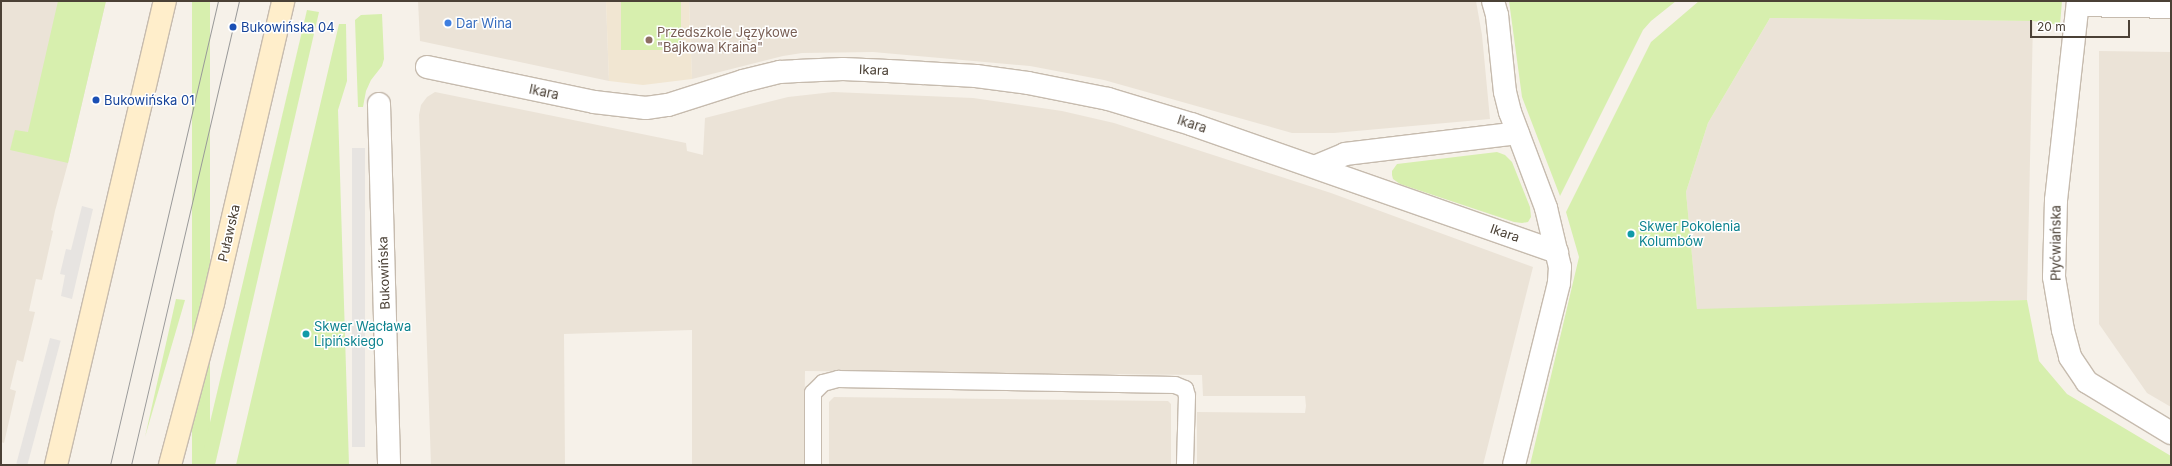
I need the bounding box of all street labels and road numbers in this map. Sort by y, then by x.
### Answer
street label: Ikara [859,62,889,78]
street label: Ikara [528,81,560,103]
street label: Ikara [1175,112,1209,136]
street label: Puławska [215,203,243,263]
street label: Płyćwiańska [2048,205,2064,281]
street label: Ikara [1488,221,1522,245]
street label: Bukowińska [375,236,393,310]

